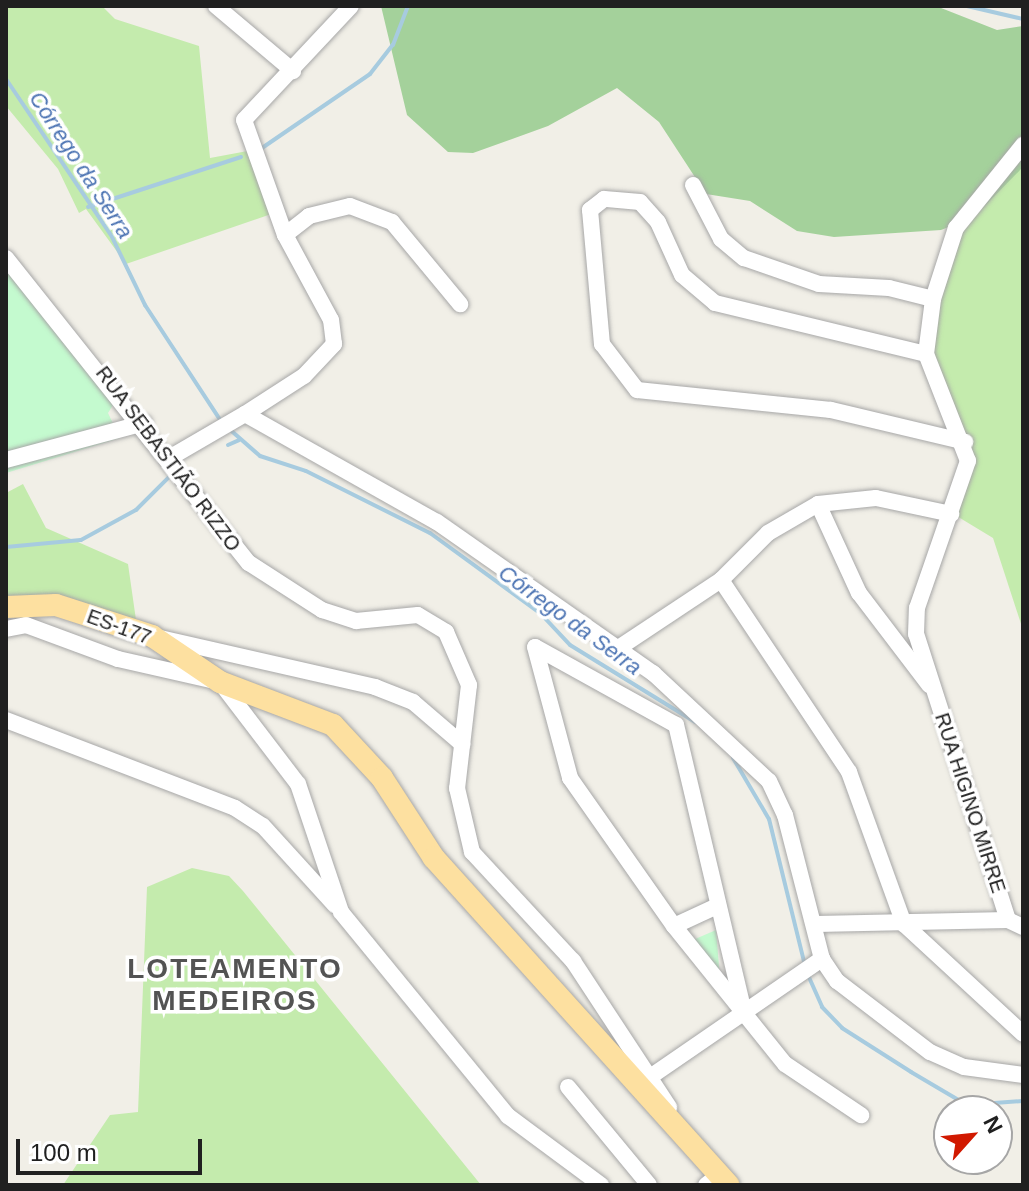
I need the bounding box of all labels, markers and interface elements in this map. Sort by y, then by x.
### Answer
water label: Córrego da Serra [24,87,138,243]
street label: RUA SEBASTIÃO RIZZO [90,361,246,557]
water label: Córrego da Serra [493,559,647,681]
street label: ES-177 [84,604,154,650]
street label: RUA HIGINO MIRRE [929,709,1011,897]
district label: LOTEAMENTO MEDEIROS [127,952,343,1018]
north arrow [933,1095,1013,1175]
text: N [978,1112,1008,1138]
scale bar [20,1123,206,1173]
text: 100 m [30,1139,97,1166]

